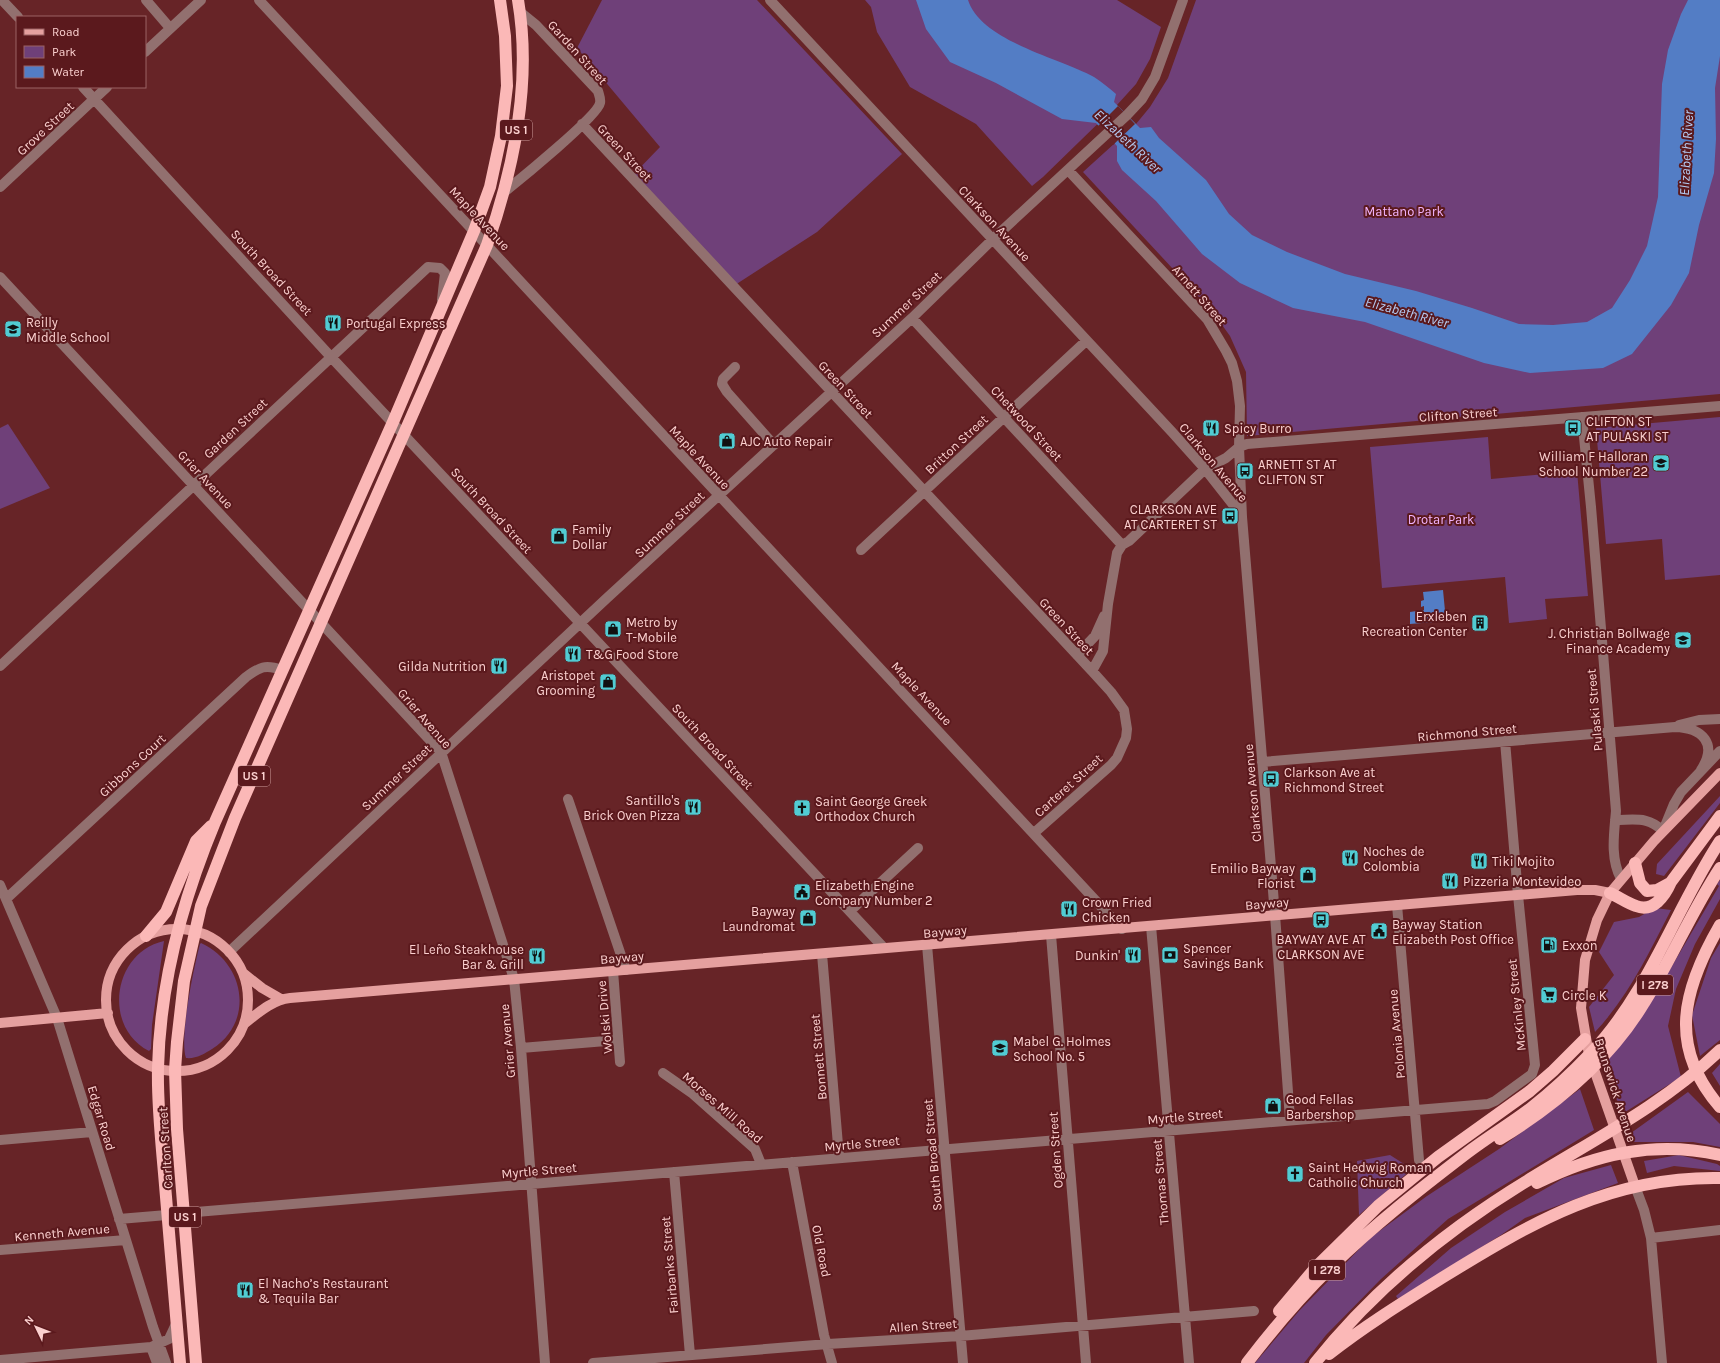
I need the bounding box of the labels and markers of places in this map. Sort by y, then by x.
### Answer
restaurant icon: Portugal Express [323,313,343,333]
place label: Reilly Middle School [26,315,110,345]
place label: Portugal Express [346,316,446,331]
school or university icon: Reilly Middle School [3,319,23,339]
place label: CLIFTON ST AT PULASKI ST [1586,414,1669,444]
restaurant icon: Spicy Burro [1201,418,1221,438]
bus stop icon: CLIFTON ST AT PULASKI ST [1563,418,1583,438]
place label: Spicy Burro [1224,421,1292,436]
shop icon: AJC Auto Repair [717,431,737,451]
place label: AJC Auto Repair [740,434,832,449]
place label: William F Halloran School Number 22 [1538,449,1648,479]
school or university icon: William F Halloran School Number 22 [1651,453,1671,473]
place label: ARNETT ST AT CLIFTON ST [1258,457,1337,487]
bus stop icon: ARNETT ST AT CLIFTON ST [1235,461,1255,481]
place label: CLARKSON AVE AT CARTERET ST [1124,502,1217,532]
bus stop icon: CLARKSON AVE AT CARTERET ST [1220,506,1240,526]
place label: Family Dollar [572,522,611,552]
shop icon: Family Dollar [549,526,569,546]
place label: Erxleben Recreation Center [1362,609,1467,639]
building icon: Erxleben Recreation Center [1470,613,1490,633]
place label: Metro by T-Mobile [626,615,677,645]
shop icon: Metro by T-Mobile [603,619,623,639]
place label: J. Christian Bollwage Finance Academy [1548,626,1670,656]
school or university icon: J. Christian Bollwage Finance Academy [1673,630,1693,650]
restaurant icon: T&G Food Store [563,644,583,664]
place label: T&G Food Store [586,647,679,662]
restaurant icon: Gilda Nutrition [489,656,509,676]
place label: Gilda Nutrition [398,659,486,674]
place label: Aristopet Grooming [536,668,596,698]
shop icon: Aristopet Grooming [598,672,618,692]
place label: Clarkson Ave at Richmond Street [1284,765,1384,795]
bus stop icon: Clarkson Ave at Richmond Street [1261,769,1281,789]
place label: Santillo's Brick Oven Pizza [583,793,680,823]
place label: Saint George Greek Orthodox Church [815,794,927,824]
restaurant icon: Santillo's Brick Oven Pizza [683,797,703,817]
church icon: Saint George Greek Orthodox Church [792,798,812,818]
place label: Noches de Colombia [1363,844,1425,874]
restaurant icon: Noches de Colombia [1340,848,1360,868]
restaurant icon: Tiki Mojito [1469,851,1489,871]
place label: Tiki Mojito [1492,854,1555,869]
place label: Emilio Bayway Florist [1210,861,1295,891]
shop icon: Emilio Bayway Florist [1298,865,1318,885]
restaurant icon: Pizzeria Montevideo [1440,871,1460,891]
place label: Pizzeria Montevideo [1463,874,1581,889]
place label: Elizabeth Engine Company Number 2 [815,878,933,908]
public building icon: Elizabeth Engine Company Number 2 [792,882,812,902]
place label: Crown Fried Chicken [1082,895,1152,925]
restaurant icon: Crown Fried Chicken [1059,899,1079,919]
place label: Bayway Laundromat [722,904,795,934]
shop icon: Bayway Laundromat [798,908,818,928]
bus stop icon: BAYWAY AVE AT CLARKSON AVE [1311,910,1331,930]
place label: Bayway Station Elizabeth Post Office [1392,917,1514,947]
public building icon: Bayway Station Elizabeth Post Office [1369,921,1389,941]
place label: BAYWAY AVE AT CLARKSON AVE [1276,932,1366,962]
fuel station icon: Exxon [1539,935,1559,955]
place label: Exxon [1562,938,1598,953]
place label: Spencer Savings Bank [1183,941,1264,971]
place label: El Leño Steakhouse Bar & Grill [409,942,524,972]
restaurant icon: Dunkin' [1123,945,1143,965]
bank icon: Spencer Savings Bank [1160,945,1180,965]
restaurant icon: El Leño Steakhouse Bar & Grill [527,946,547,966]
place label: Dunkin' [1075,948,1120,963]
supermarket icon: Circle K [1539,985,1559,1005]
place label: Circle K [1562,988,1607,1003]
place label: Mabel G. Holmes School No. 5 [1013,1034,1111,1064]
school or university icon: Mabel G. Holmes School No. 5 [990,1038,1010,1058]
place label: Good Fellas Barbershop [1286,1092,1354,1122]
shop icon: Good Fellas Barbershop [1263,1096,1283,1116]
place label: Saint Hedwig Roman Catholic Church [1308,1160,1432,1190]
church icon: Saint Hedwig Roman Catholic Church [1285,1164,1305,1184]
place label: El Nacho’s Restaurant & Tequila Bar [258,1276,389,1307]
restaurant icon: El Nacho’s Restaurant & Tequila Bar [235,1280,255,1300]

